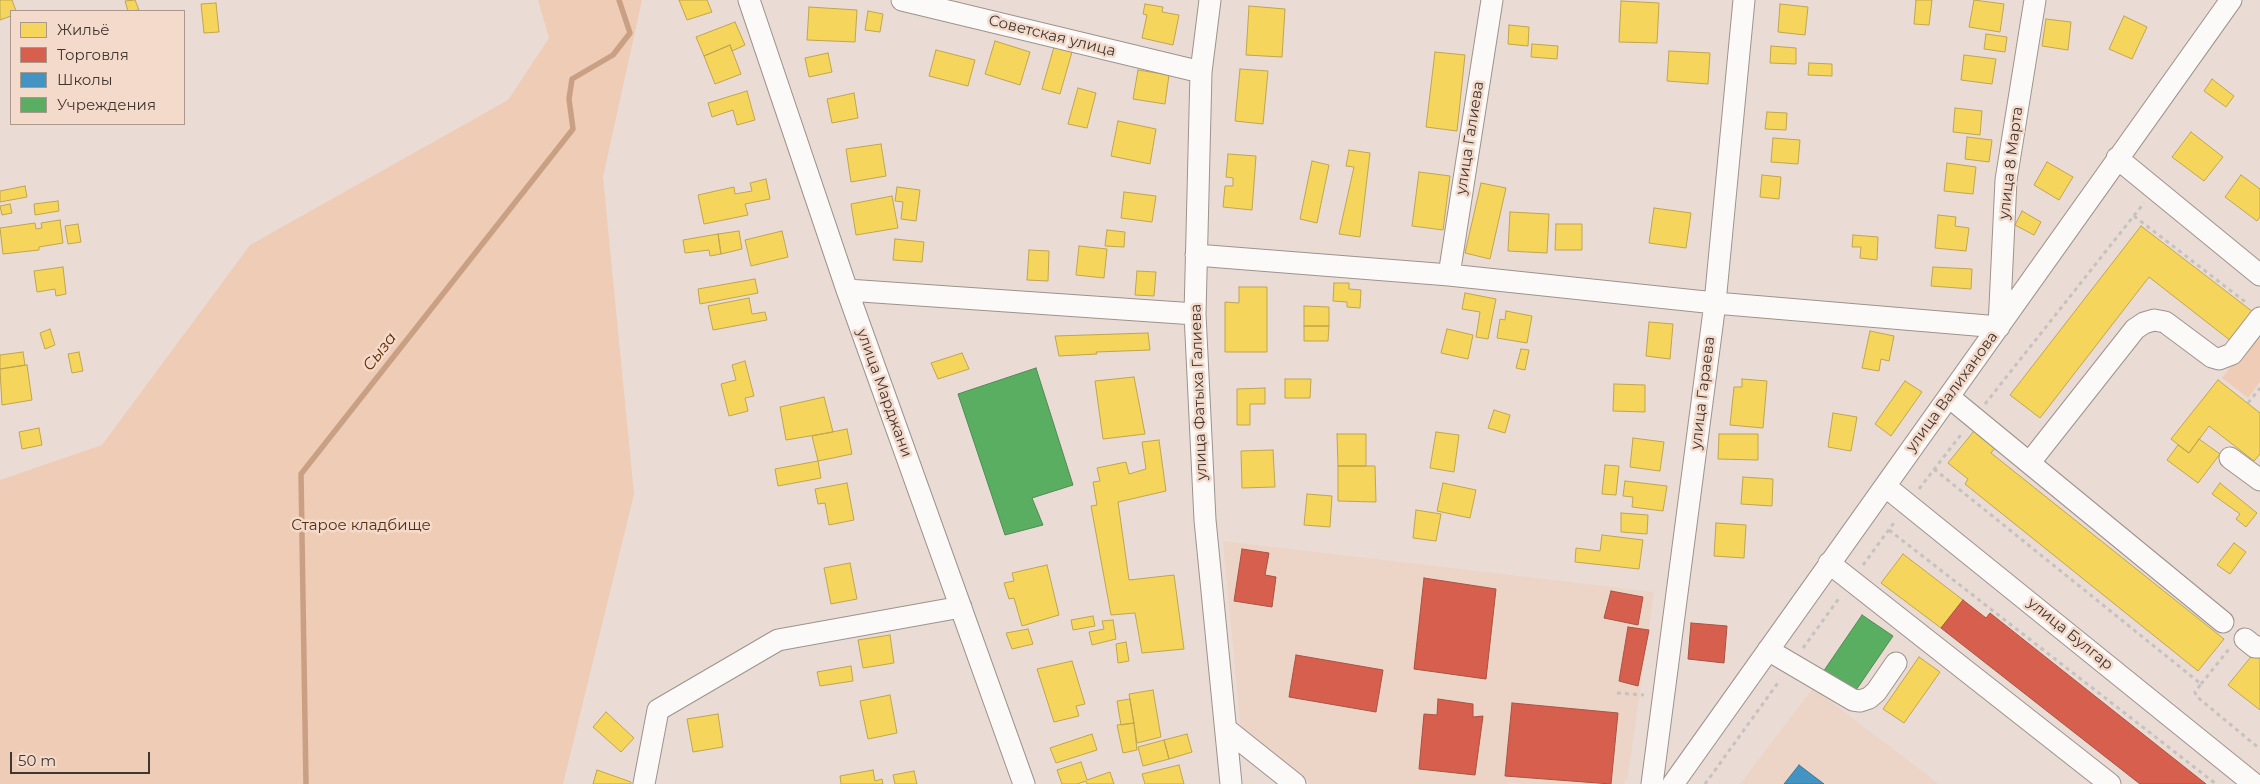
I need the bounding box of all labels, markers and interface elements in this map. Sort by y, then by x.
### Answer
legend [10,10,185,125]
street label: Советская улица [987,12,1117,60]
text: Жильё [57,20,110,39]
text: Торговля [57,45,129,64]
text: Школы [57,70,113,89]
street label: улица Галиева [1452,80,1488,196]
text: Учреждения [57,95,156,114]
street label: улица 8 Марта [1995,106,2027,220]
street label: улица Фатыха Галиева [1187,304,1211,480]
street label: улица Марджани [852,326,916,460]
street label: улица Валиханова [1902,328,2002,456]
water label: Сыза [359,329,401,375]
street label: улица Гараева [1687,335,1719,451]
park label: Старое кладбище [291,517,431,535]
street label: улица Булгар [2024,594,2116,674]
scale bar [12,742,152,774]
text: 50 m [18,751,56,770]

